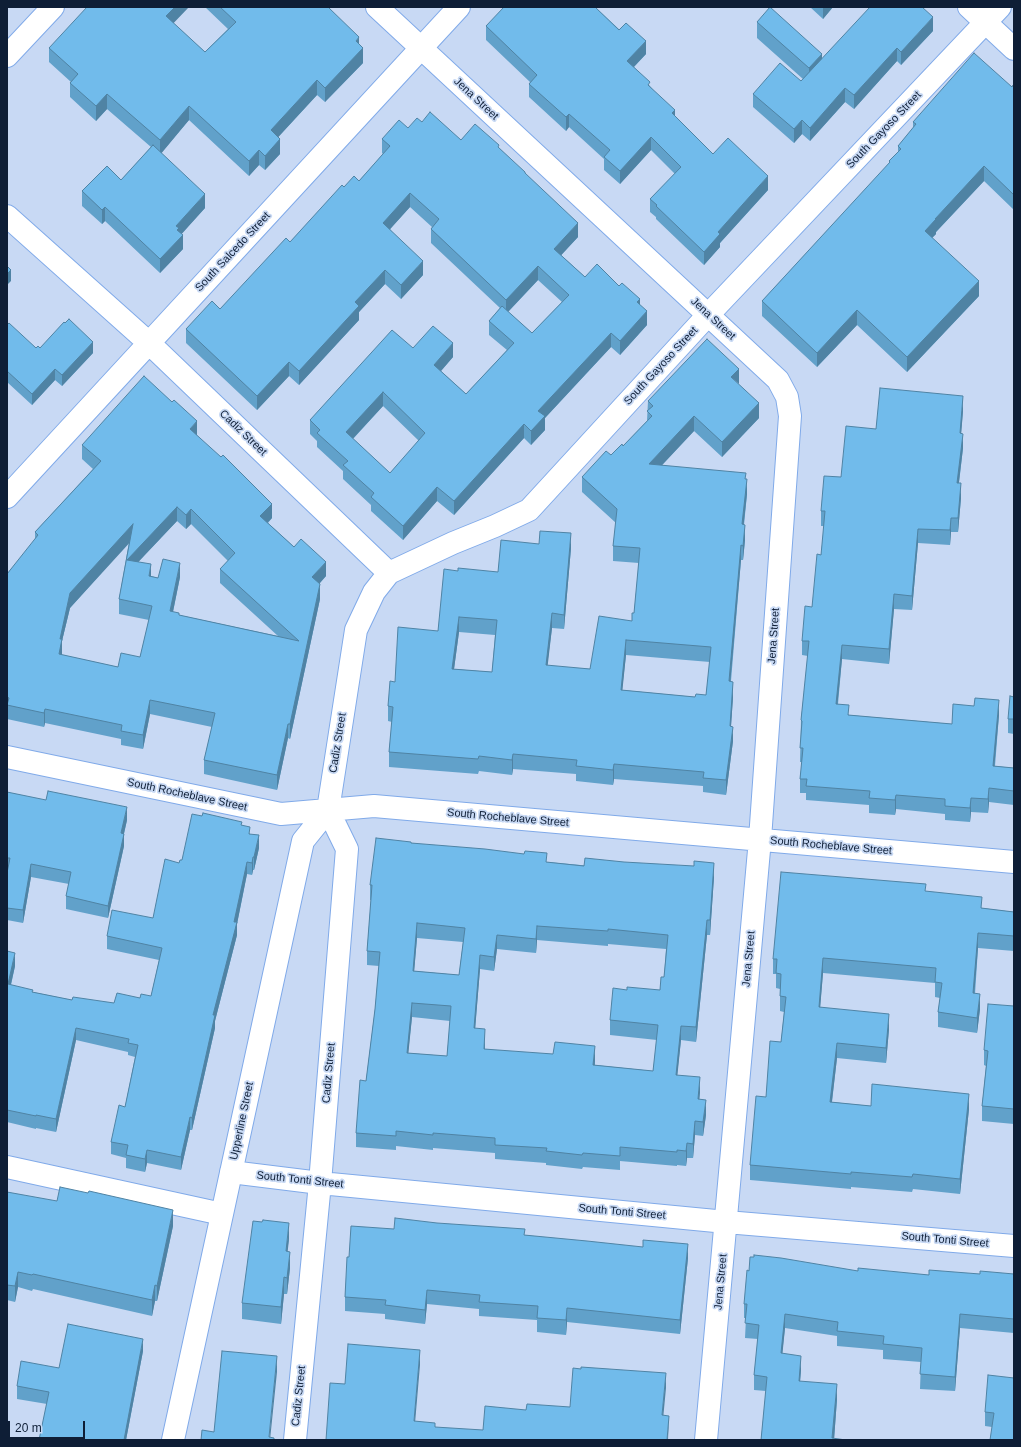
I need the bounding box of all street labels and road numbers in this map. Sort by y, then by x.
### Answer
street label: Jena Street [451,75,501,123]
street label: South Gayoso Street [844,89,924,171]
street label: South Salcedo Street [193,209,273,295]
street label: Jena Street [688,295,738,343]
street label: South Gayoso Street [621,324,701,408]
street label: Cadiz Street [217,407,269,459]
street label: Jena Street [765,607,783,665]
street label: Cadiz Street [327,712,349,774]
street label: South Rocheblave Street [126,776,248,814]
street label: South Rocheblave Street [447,806,569,830]
street label: South Rocheblave Street [770,834,892,858]
street label: Jena Street [740,930,758,988]
street label: Cadiz Street [320,1042,338,1104]
street label: Upperline Street [227,1081,257,1161]
street label: South Tonti Street [256,1169,344,1191]
street label: South Tonti Street [578,1202,666,1222]
street label: South Tonti Street [901,1230,989,1250]
street label: Jena Street [712,1253,730,1311]
street label: Cadiz Street [289,1365,309,1427]

